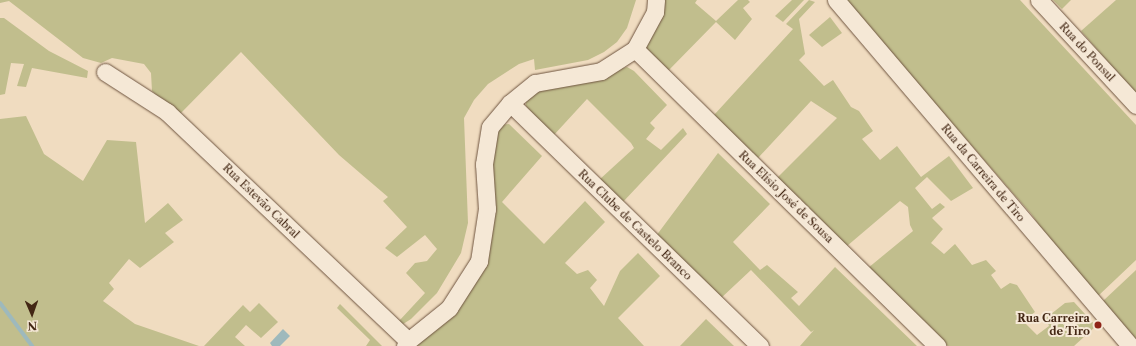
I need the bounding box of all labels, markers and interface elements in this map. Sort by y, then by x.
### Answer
street label: Rua do Ponsul [1056,20,1118,84]
street label: Rua da Carreira de Tiro [938,121,1028,225]
street label: Rua Elísio José de Sousa [736,148,836,246]
street label: Rua Estevão Cabral [220,161,302,241]
street label: Rua Clube de Castelo Branco [575,167,695,283]
north arrow [12,294,52,334]
place label: Rua Carreira de Tiro [1017,312,1090,338]
text: N [27,319,37,333]
marker: Rua Carreira de Tiro [1093,320,1103,330]

